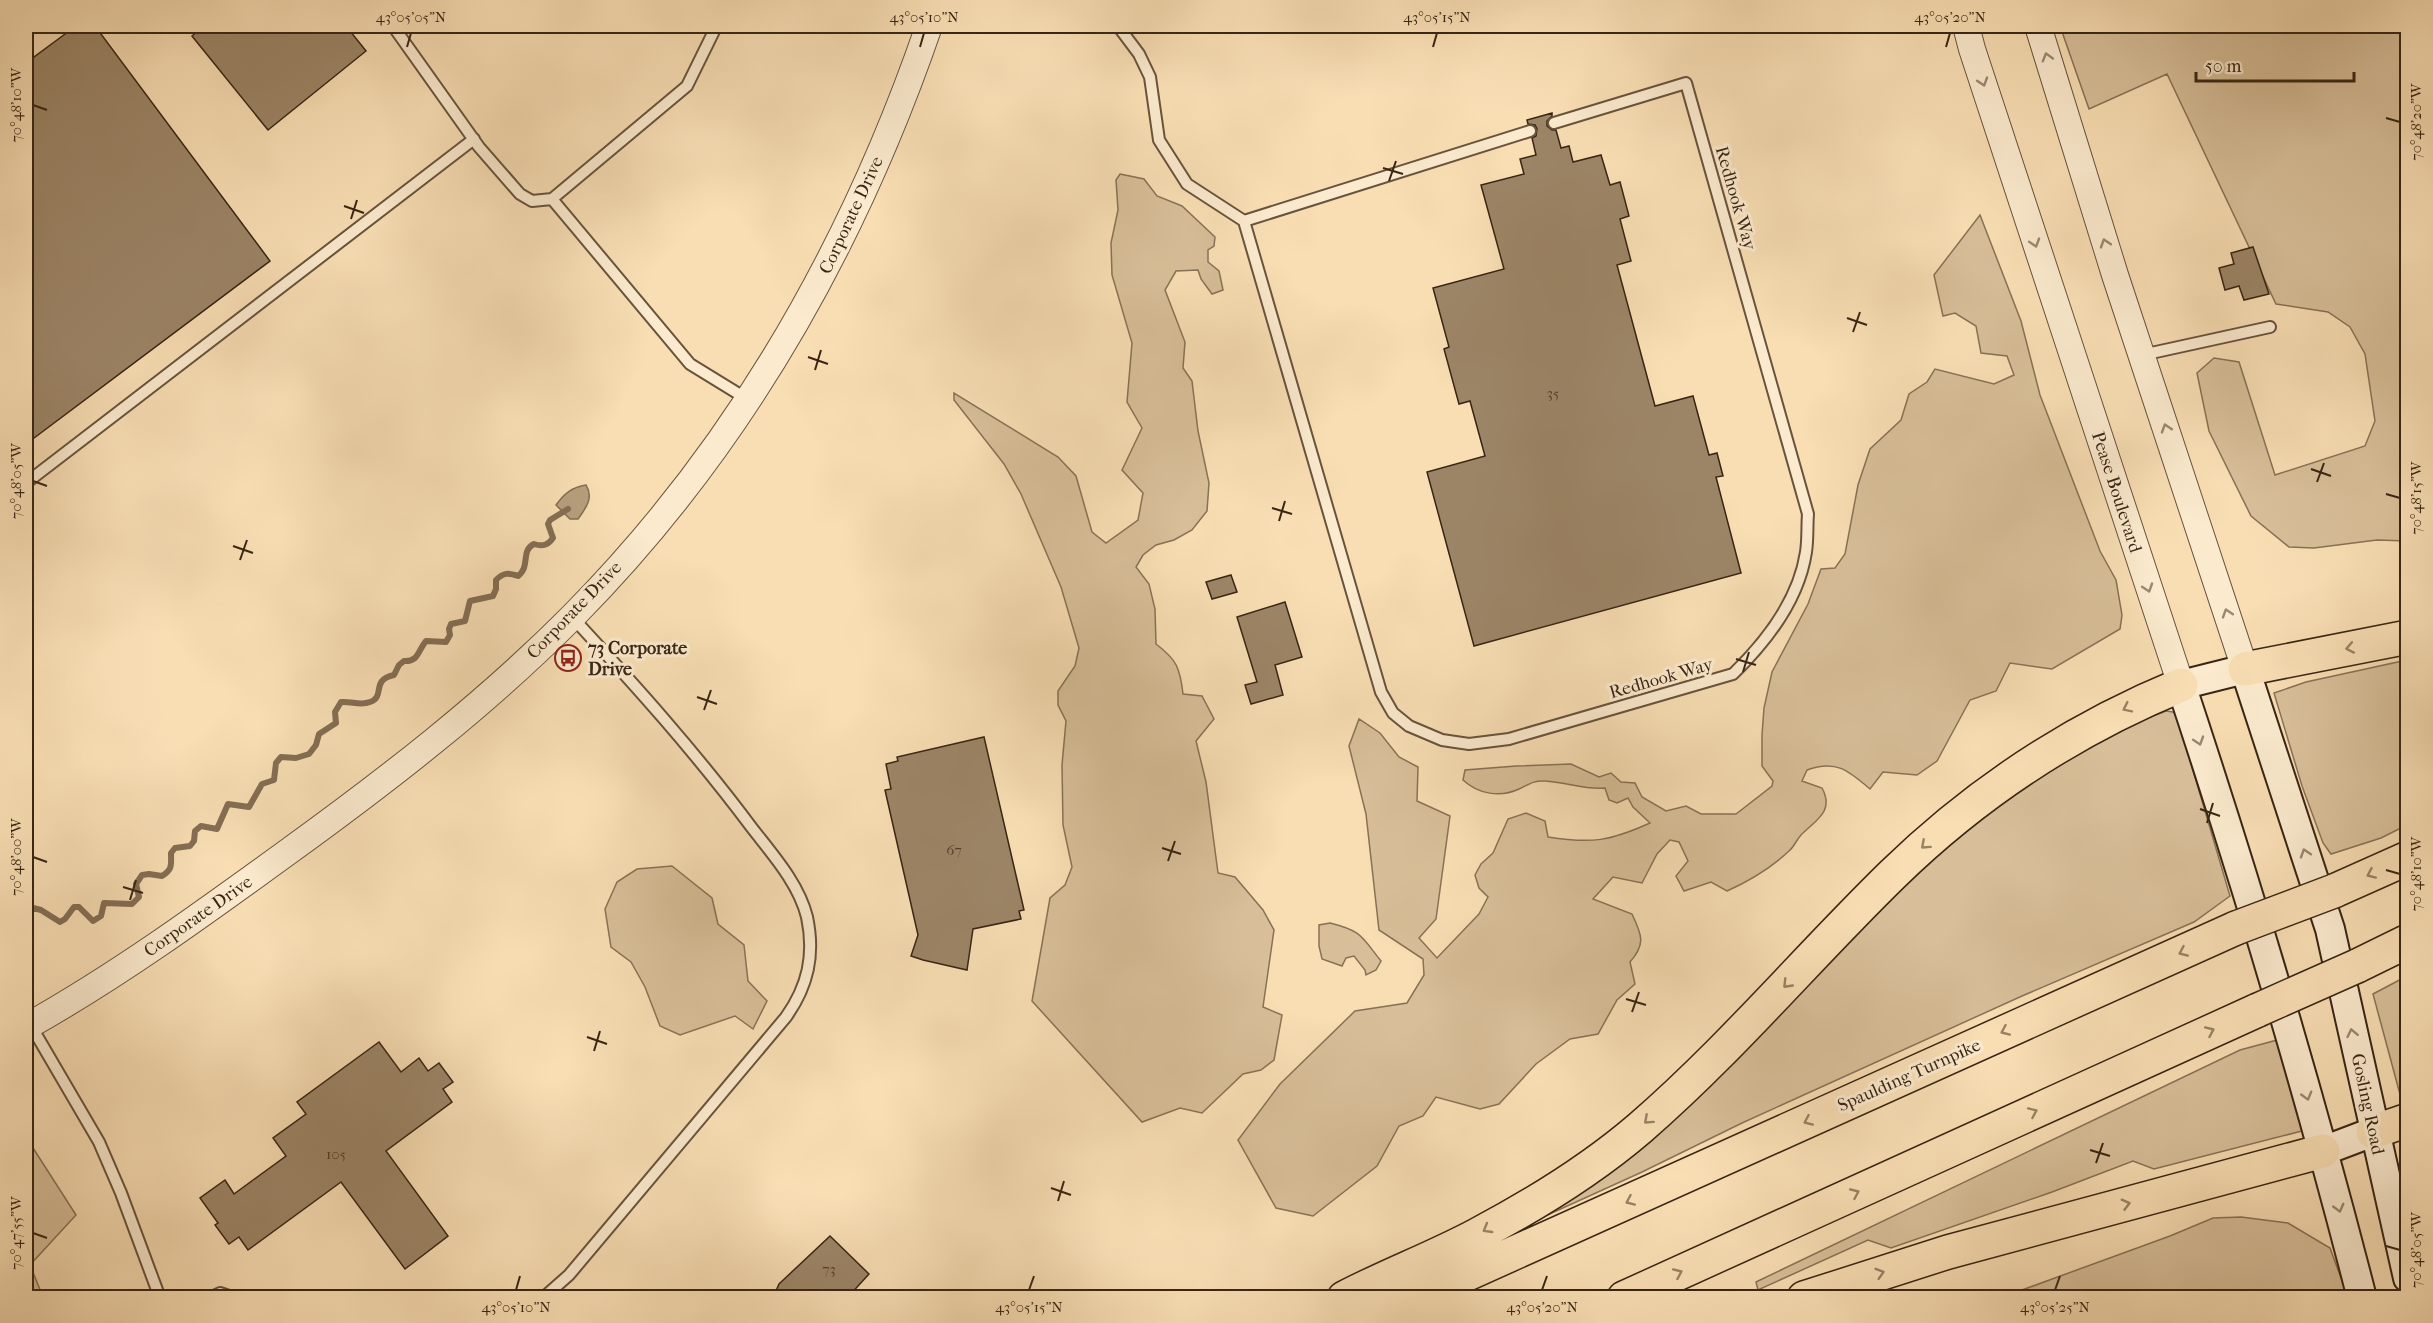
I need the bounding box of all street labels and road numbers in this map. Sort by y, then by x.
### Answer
street label: Redhook Way [1711,144,1761,254]
street label: Corporate Drive [815,153,888,277]
street label: Pease Boulevard [2087,429,2146,555]
street label: Corporate Drive [523,557,626,663]
street label: Redhook Way [1607,653,1717,703]
street label: Corporate Drive [140,871,256,961]
street label: Spaulding Turnpike [1834,1034,1984,1116]
street label: Gosling Road [2347,1052,2389,1157]

